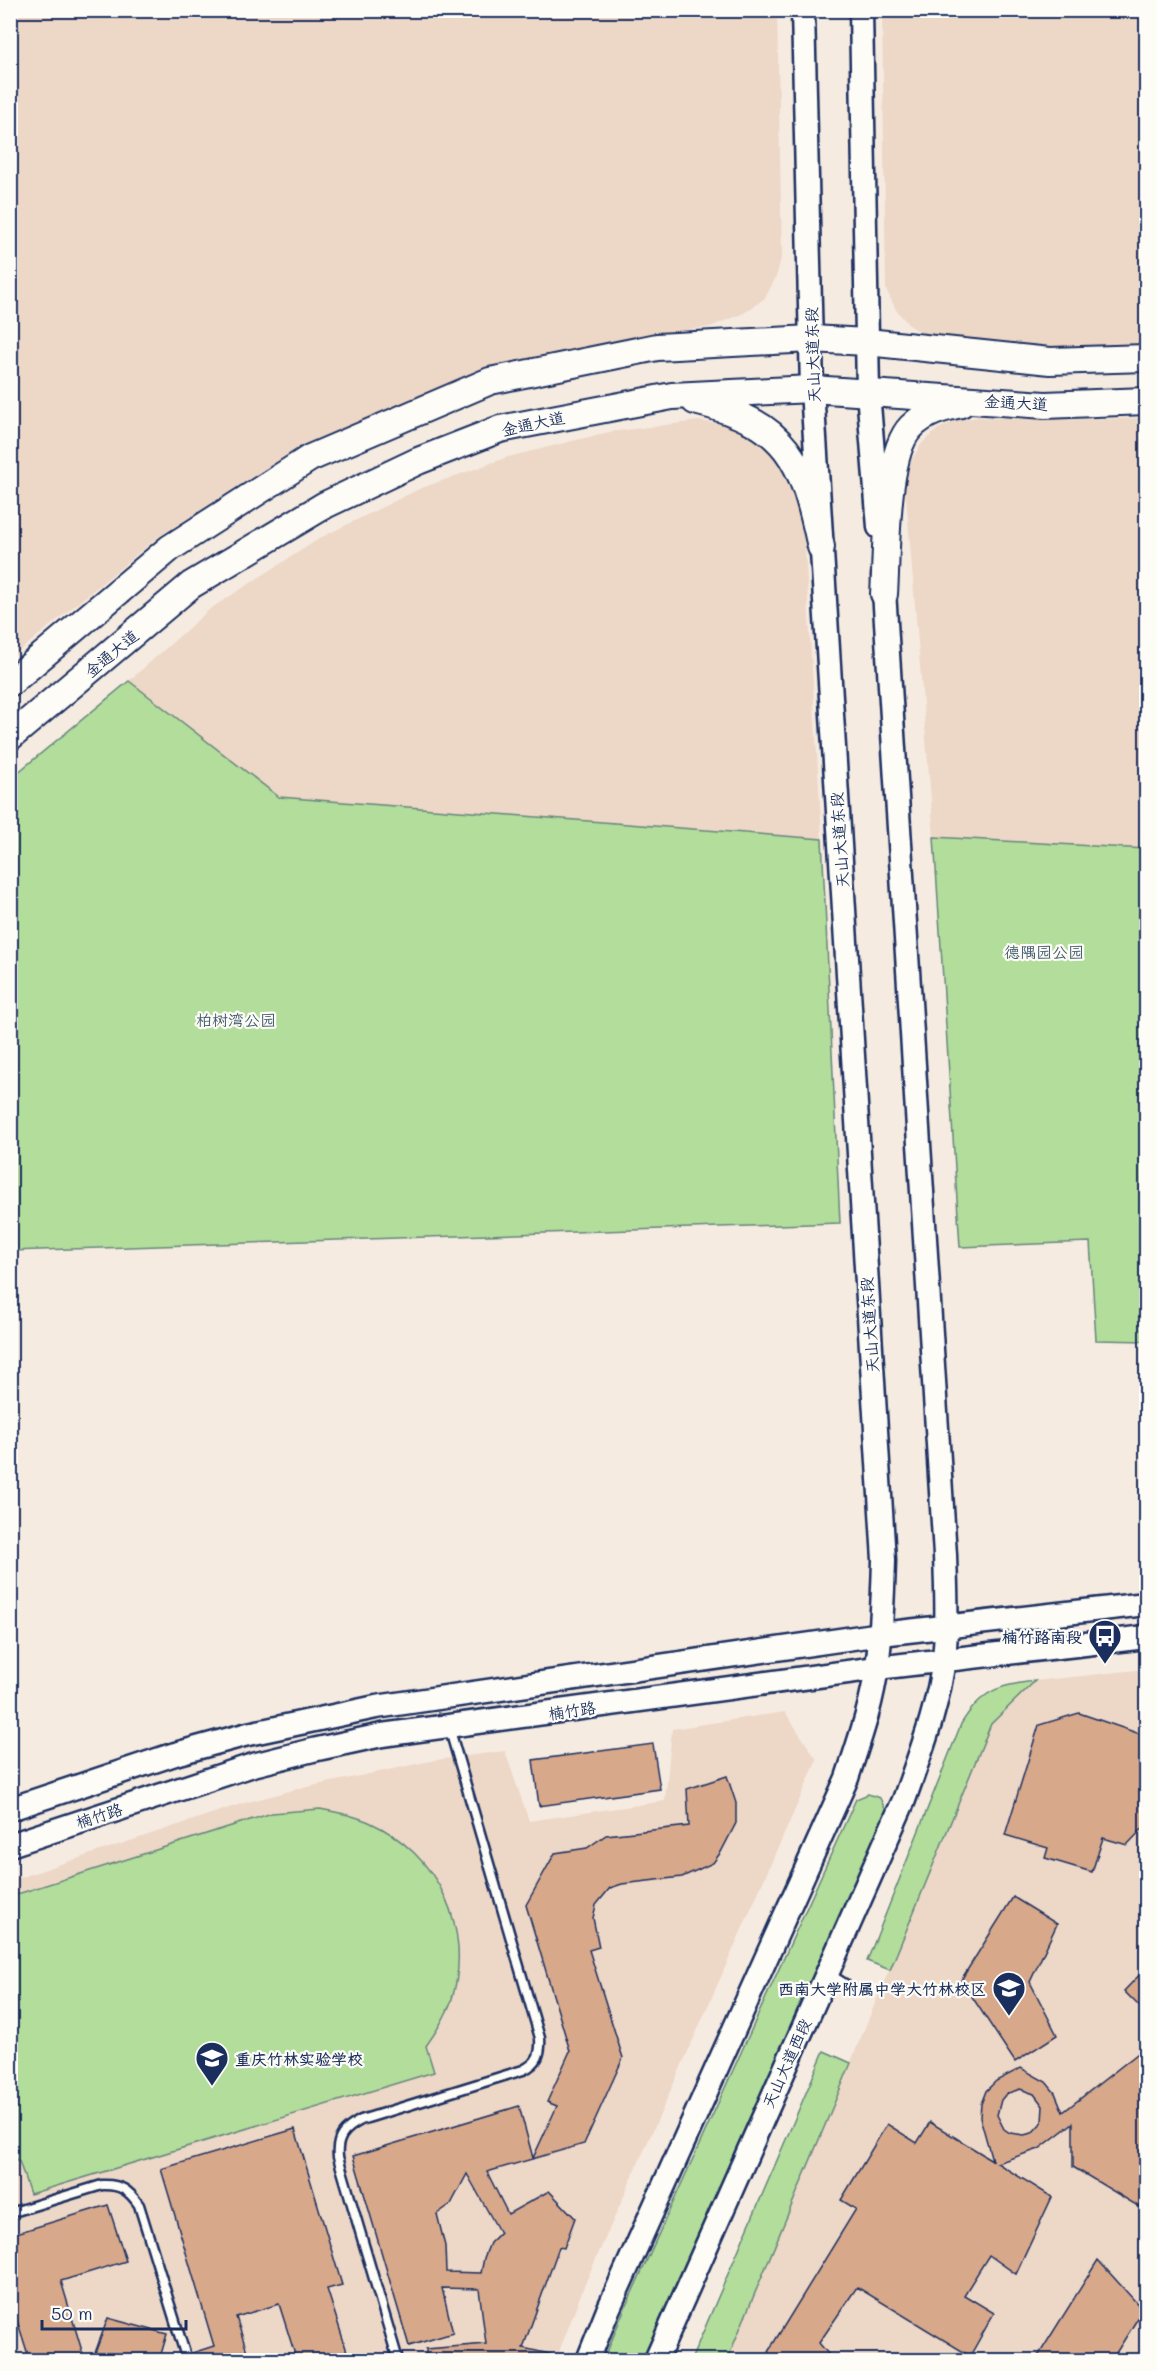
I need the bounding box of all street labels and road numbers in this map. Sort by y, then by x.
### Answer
street label: 天山大道东段 [800,307,824,403]
street label: 金通大道 [983,390,1049,414]
street label: 金通大道 [500,406,566,440]
street label: 金通大道 [80,624,142,682]
street label: 天山大道东段 [825,791,853,889]
street label: 天山大道东段 [855,1276,883,1374]
street label: 楠竹路 [547,1696,597,1724]
street label: 楠竹路 [73,1798,125,1832]
street label: 天山大道西段 [757,2015,815,2111]

